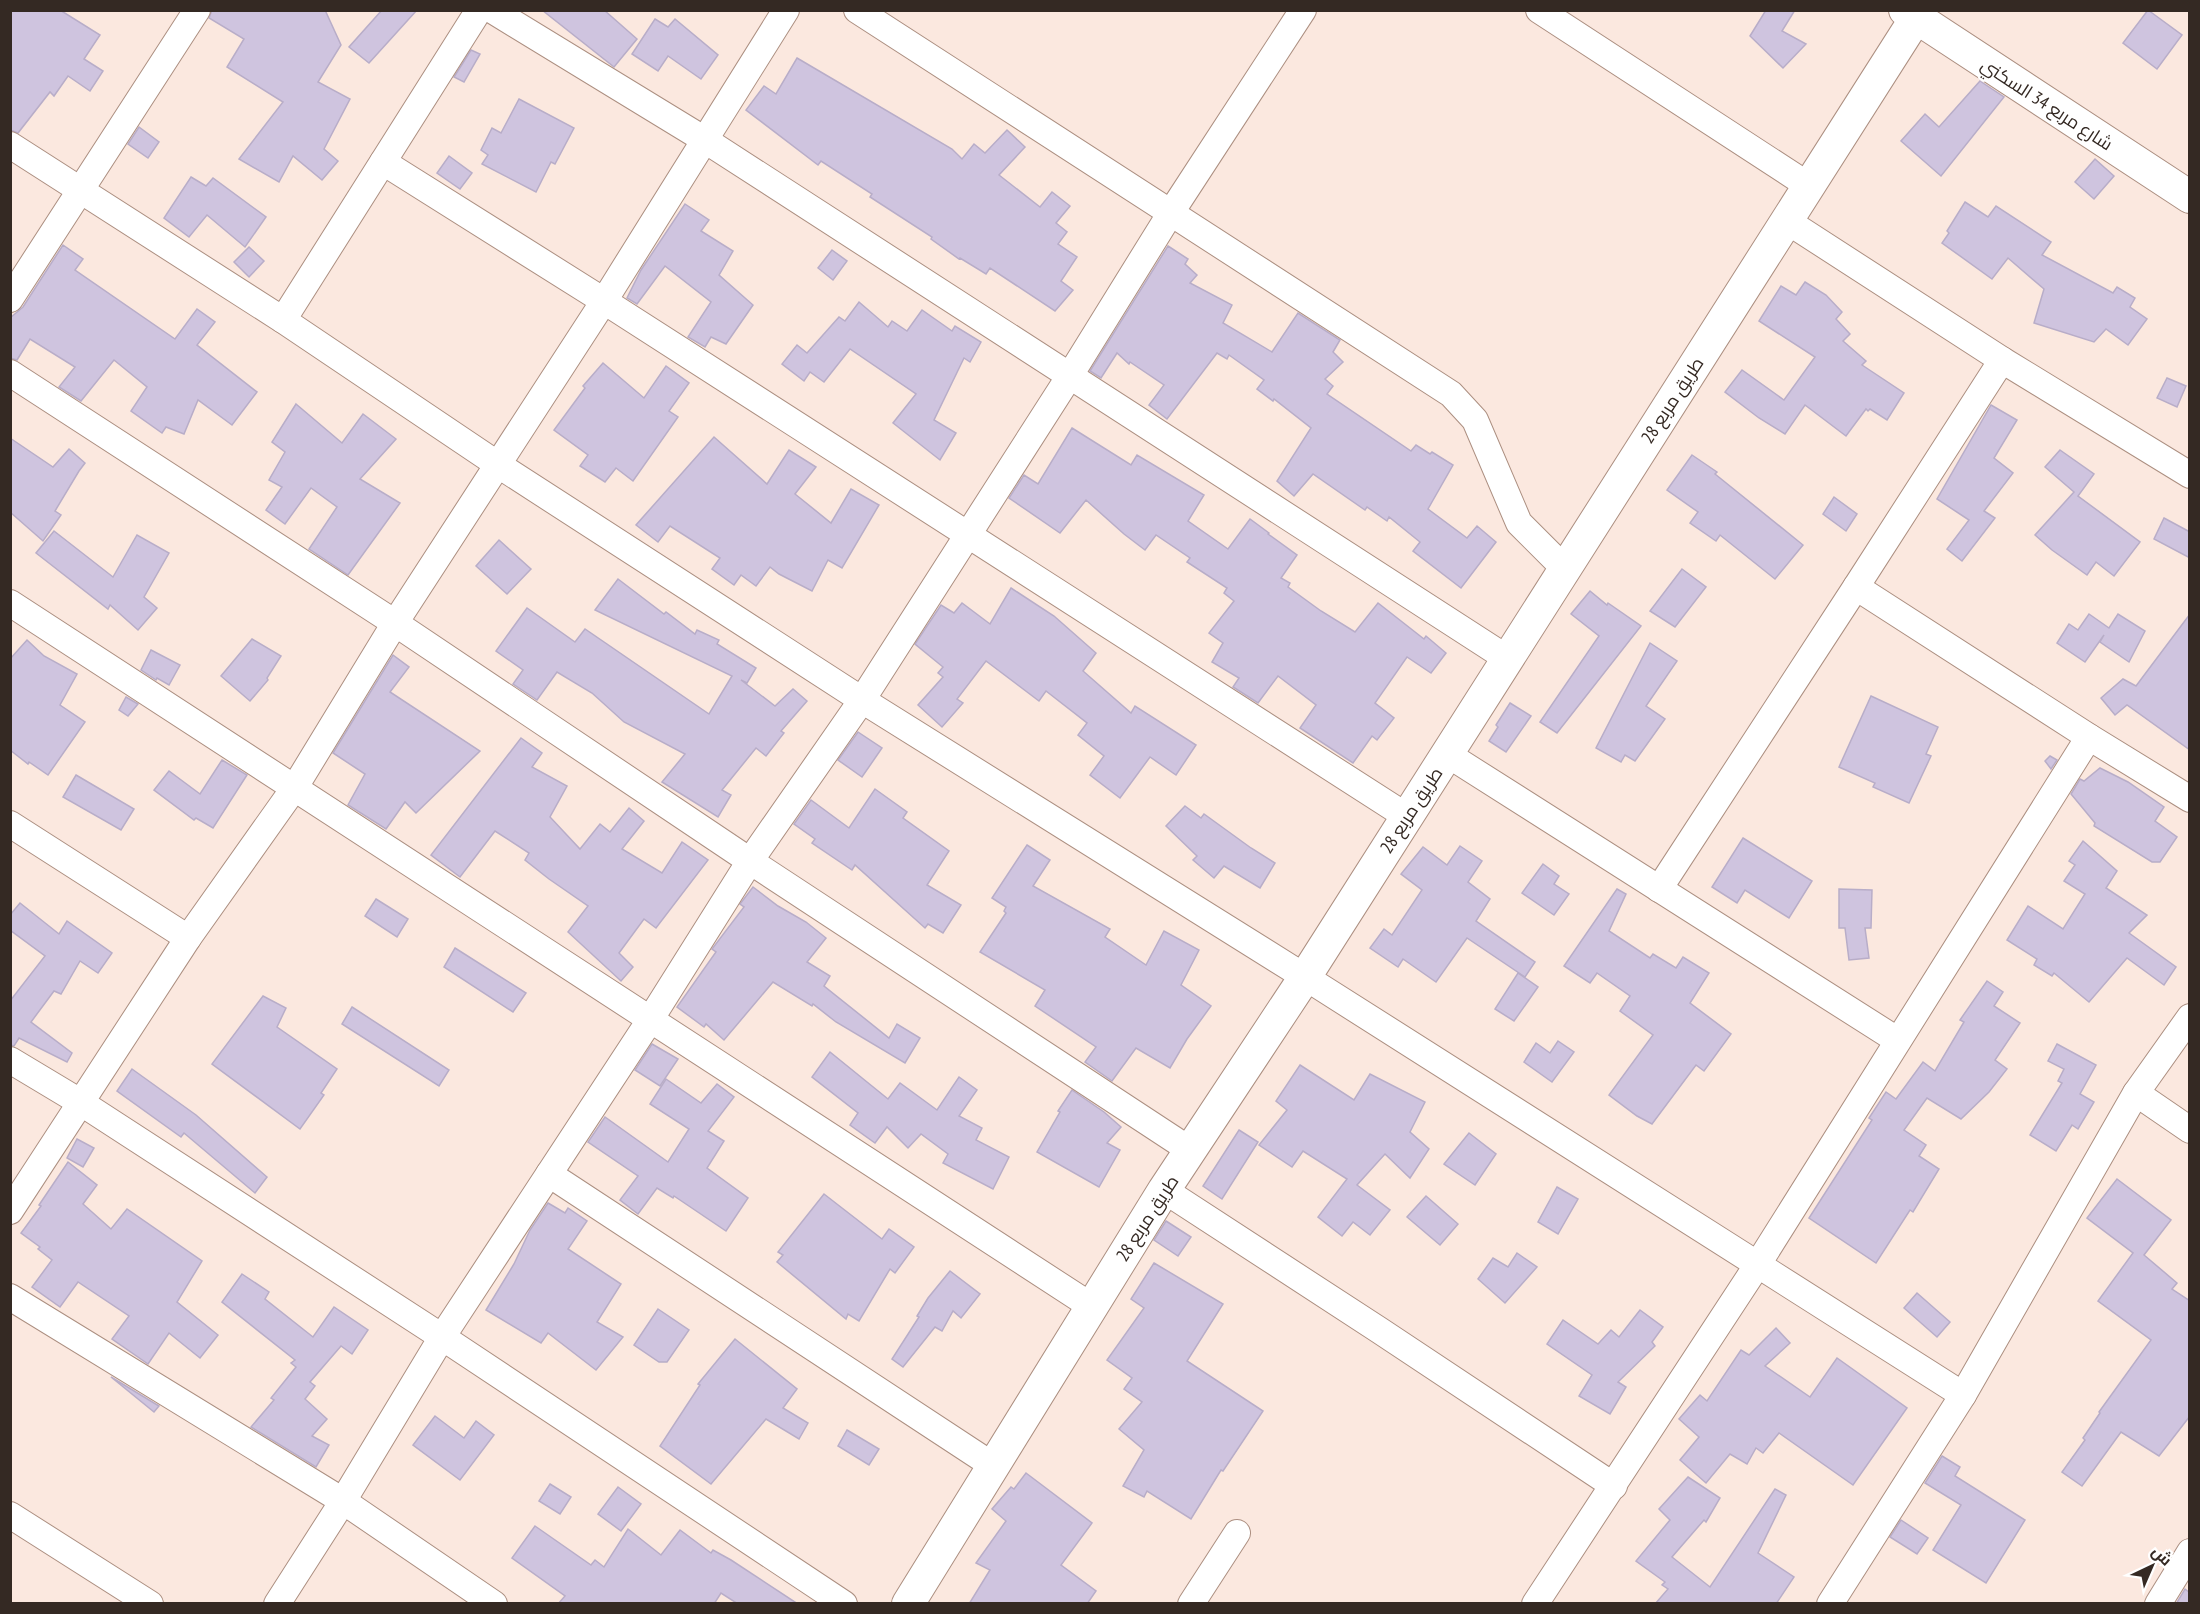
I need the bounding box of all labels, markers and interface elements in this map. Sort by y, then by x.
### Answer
street label: شارع مربع 34 السكني [1975,53,2117,158]
street label: طريق مربع 28 [1636,353,1709,448]
street label: طريق مربع 28 [1375,763,1448,858]
street label: طريق مربع 28 [1111,1171,1184,1266]
north arrow [2122,1536,2182,1596]
text: ش [2148,1541,2177,1570]

